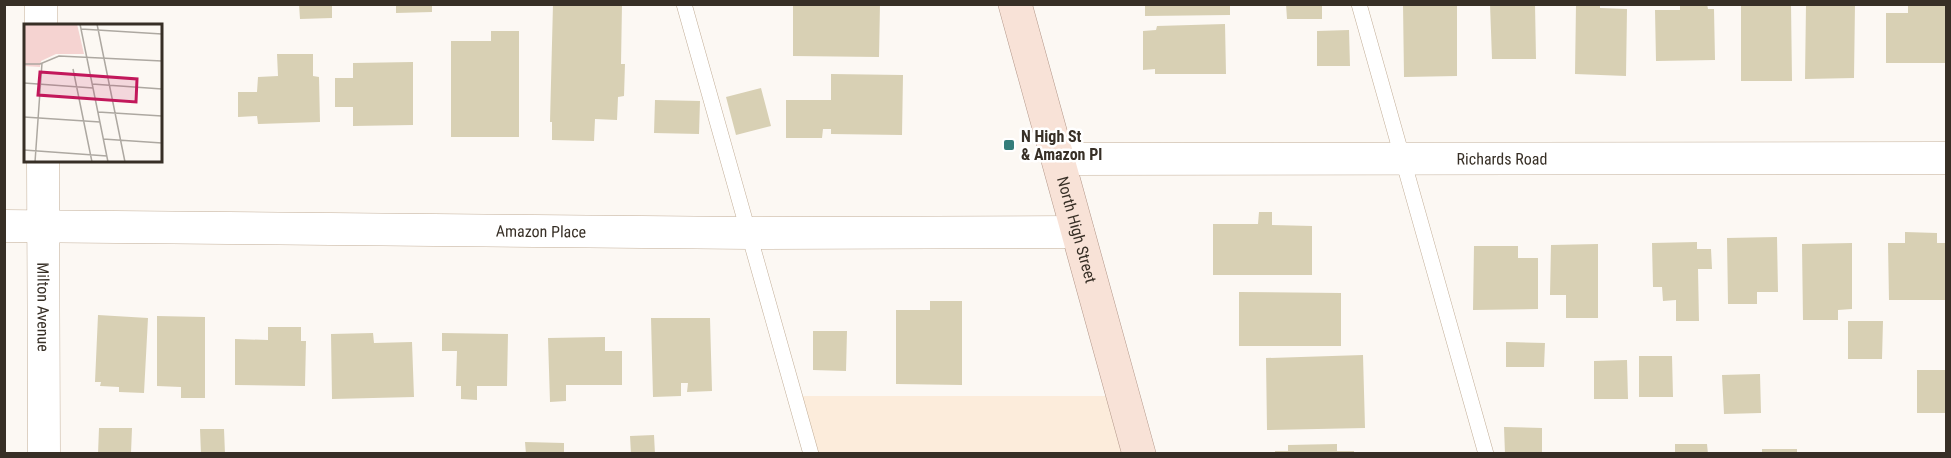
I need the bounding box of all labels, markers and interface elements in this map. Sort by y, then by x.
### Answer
inset map [24,24,162,162]
place label: N High St & Amazon Pl [1021,127,1102,164]
marker: N High St & Amazon Pl [1002,138,1016,152]
street label: Richards Road [1457,149,1547,168]
street label: North High Street [1053,174,1101,285]
street label: Amazon Place [496,221,586,241]
street label: Milton Avenue [34,262,53,352]

